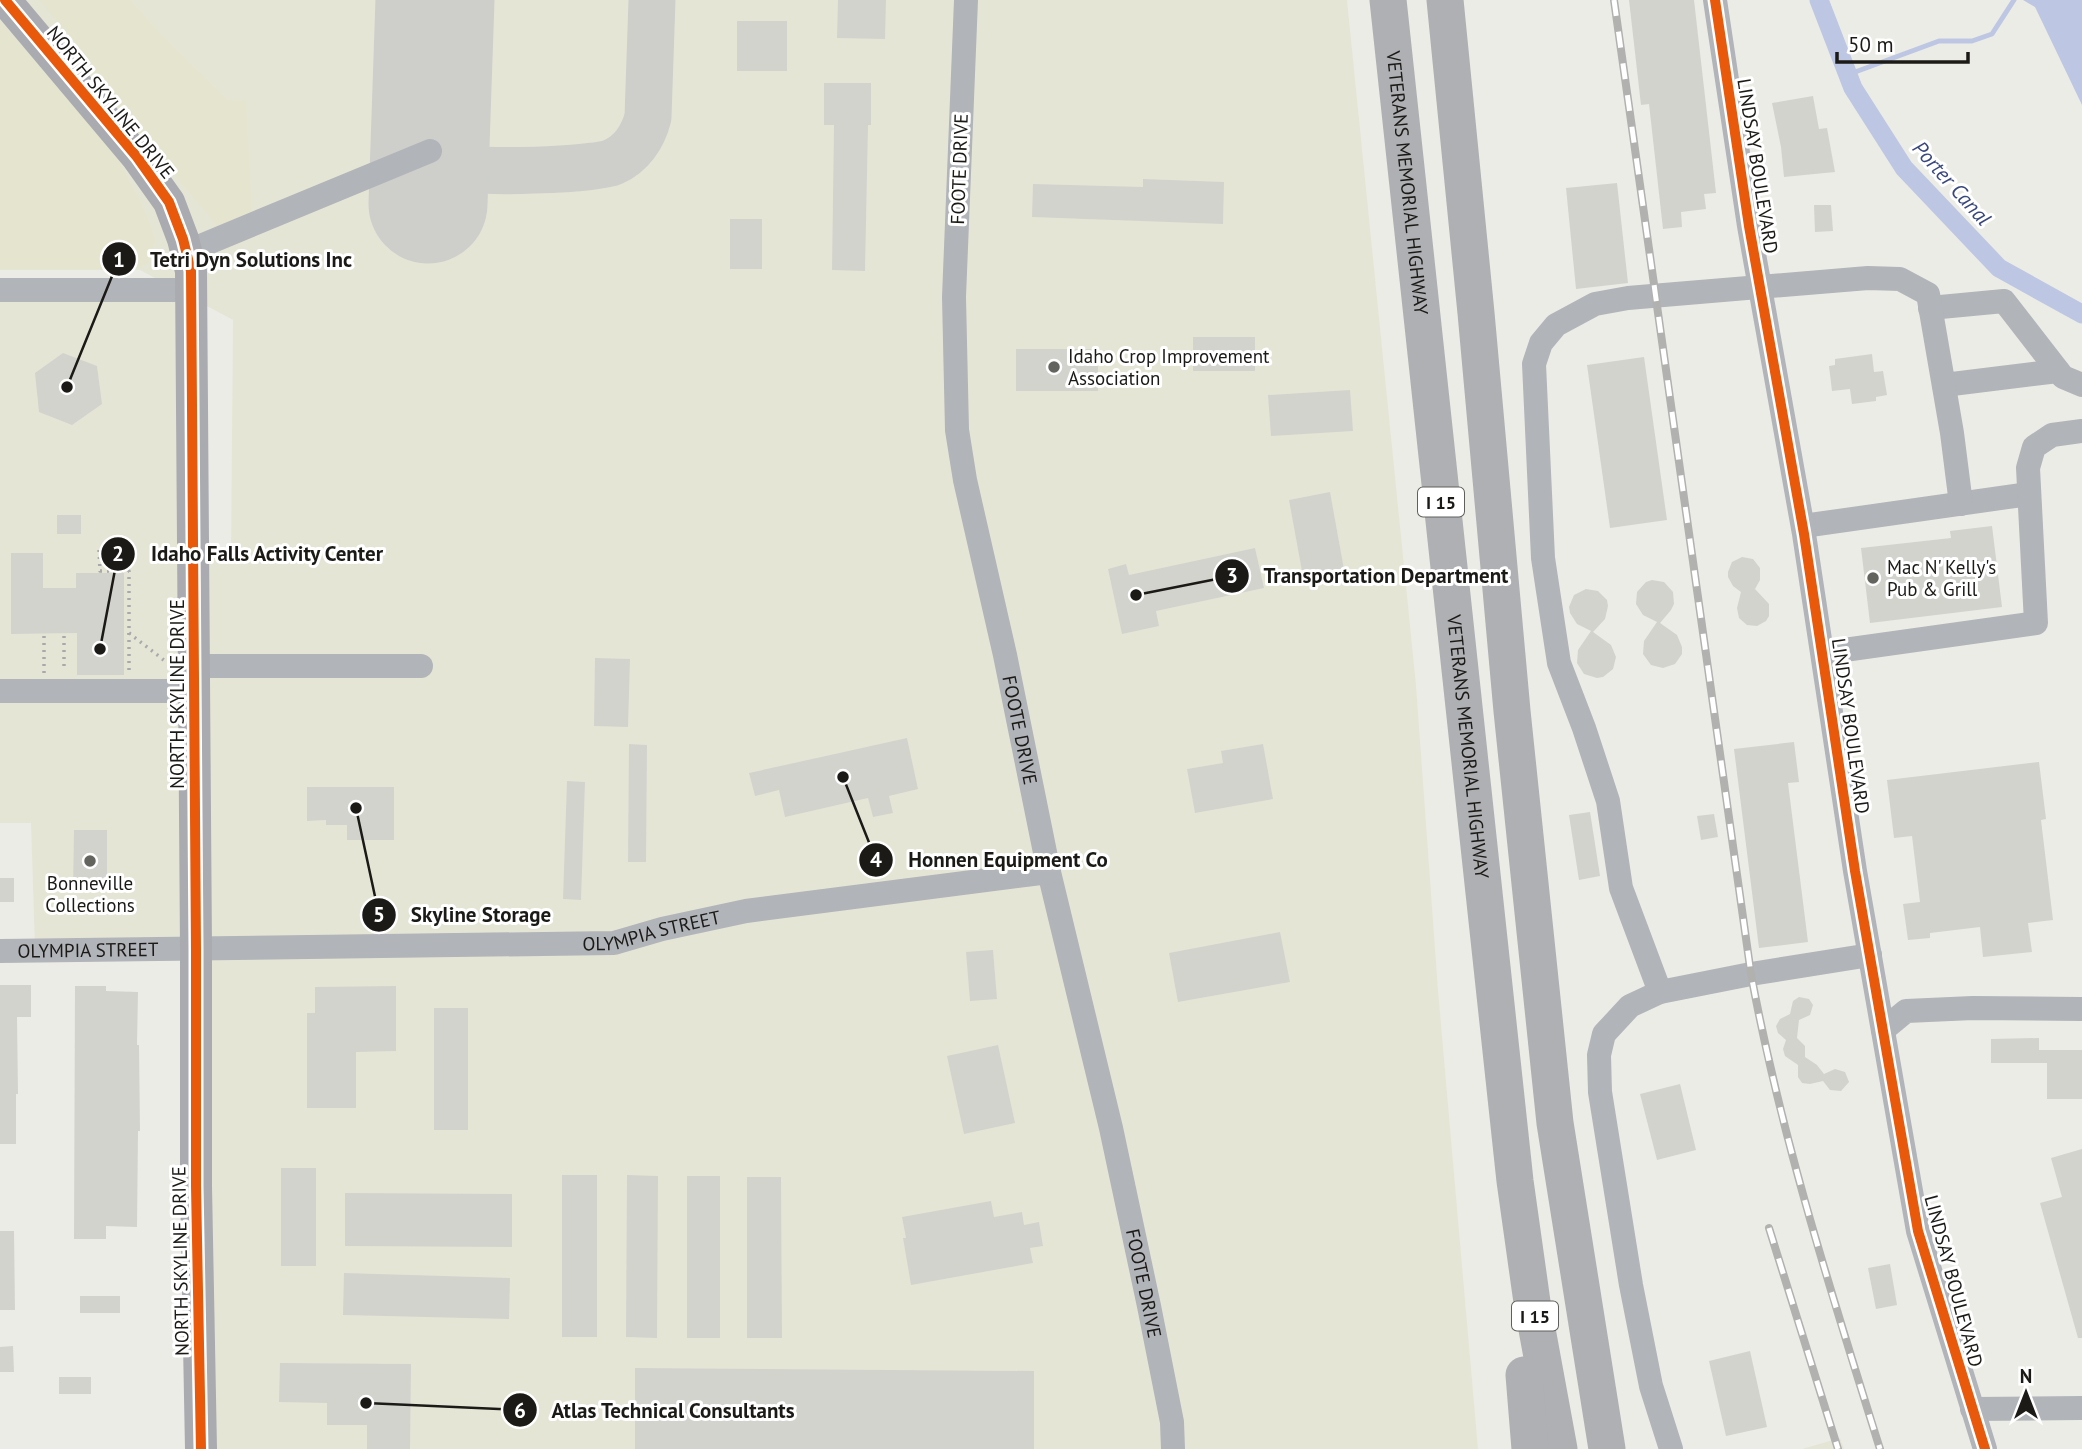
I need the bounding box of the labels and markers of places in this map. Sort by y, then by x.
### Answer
callout: Tetri Dyn Solutions Inc [101,238,366,280]
place label: Idaho Crop Improvement Association [1068,344,1270,390]
marker: Idaho Crop Improvement Association [1046,359,1062,375]
callout: Idaho Falls Activity Center [101,533,398,575]
callout: Transportation Department [1214,555,1522,597]
place label: Mac N' Kelly's Pub & Grill [1887,555,1996,601]
marker: Mac N' Kelly's Pub & Grill [1865,570,1881,586]
callout: Honnen Equipment Co [859,839,1122,881]
marker: Bonneville Collections [82,853,98,869]
place label: Bonneville Collections [45,871,135,917]
callout: Skyline Storage [361,894,565,936]
callout: Atlas Technical Consultants [502,1389,809,1431]

